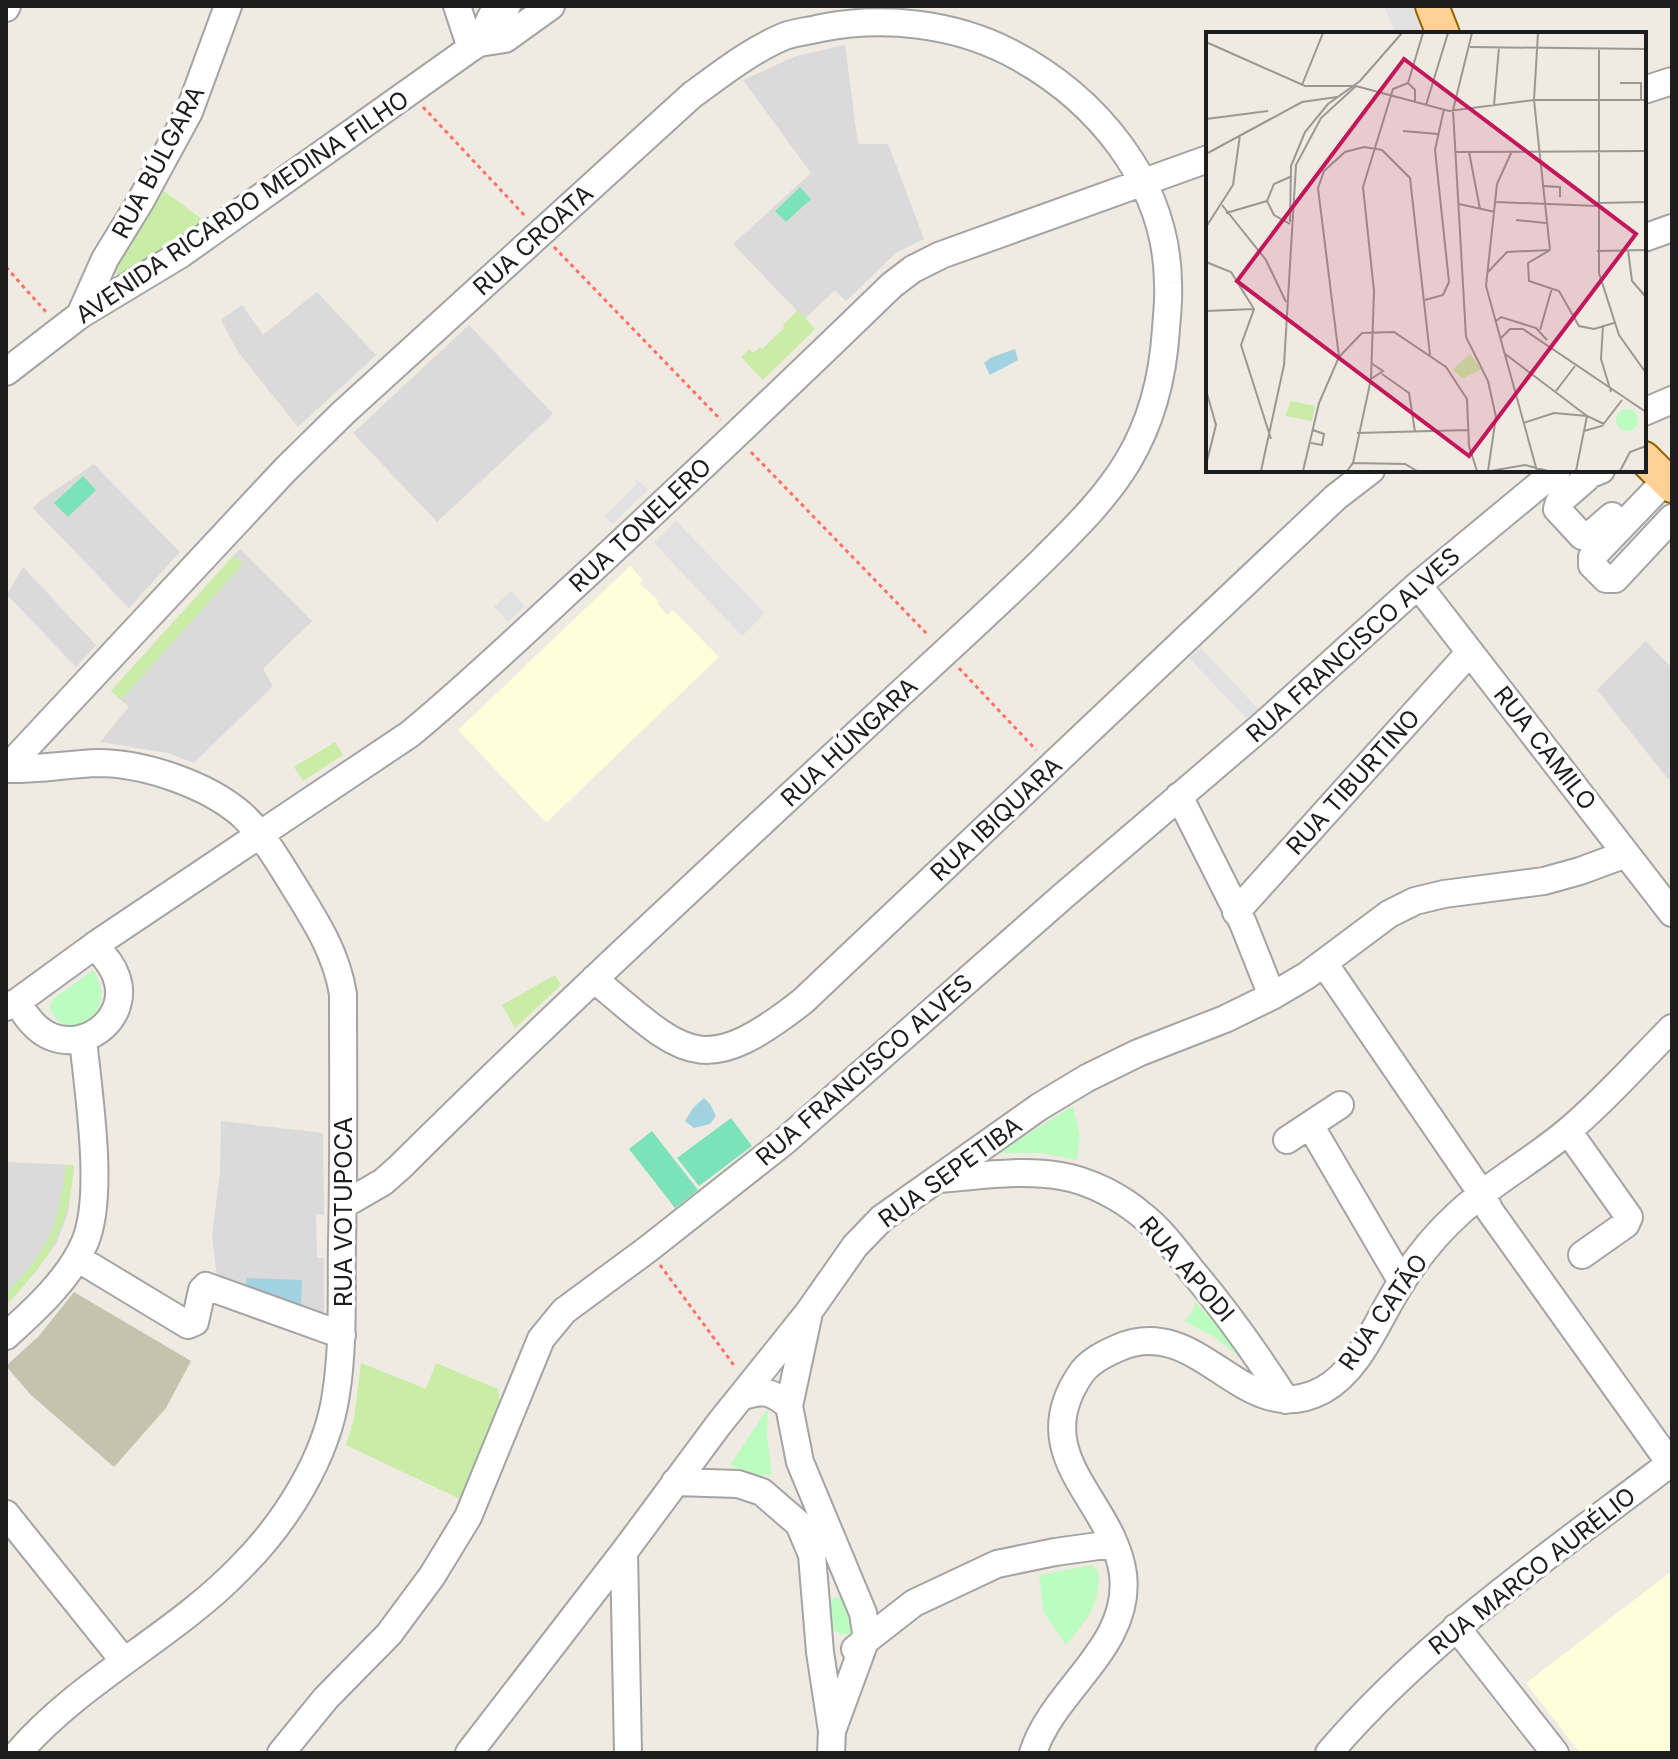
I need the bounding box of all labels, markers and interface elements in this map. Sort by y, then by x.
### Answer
inset map [1206,32,1646,472]
street label: RUA BÚLGARA [105,80,210,243]
street label: AVENIDA RICARDO MEDINA FILHO [70,84,414,330]
street label: RUA CROATA [467,179,599,301]
street label: RUA TONELERO [563,452,717,598]
street label: RUA FRANCISCO ALVES [1240,541,1466,749]
street label: RUA HÚNGARA [774,671,923,813]
street label: RUA CAMILO [1488,680,1602,816]
street label: RUA TIBURTINO [1280,703,1426,861]
street label: RUA IBIQUARA [924,751,1068,887]
street label: RUA FRANCISCO ALVES [750,968,978,1172]
street label: RUA SEPETIBA [873,1110,1027,1234]
street label: RUA VOTUPOCA [329,1117,358,1307]
street label: RUA APODI [1133,1210,1241,1328]
street label: RUA CATÃO [1332,1248,1434,1376]
street label: RUA MARCO AURÉLIO [1422,1480,1641,1661]

